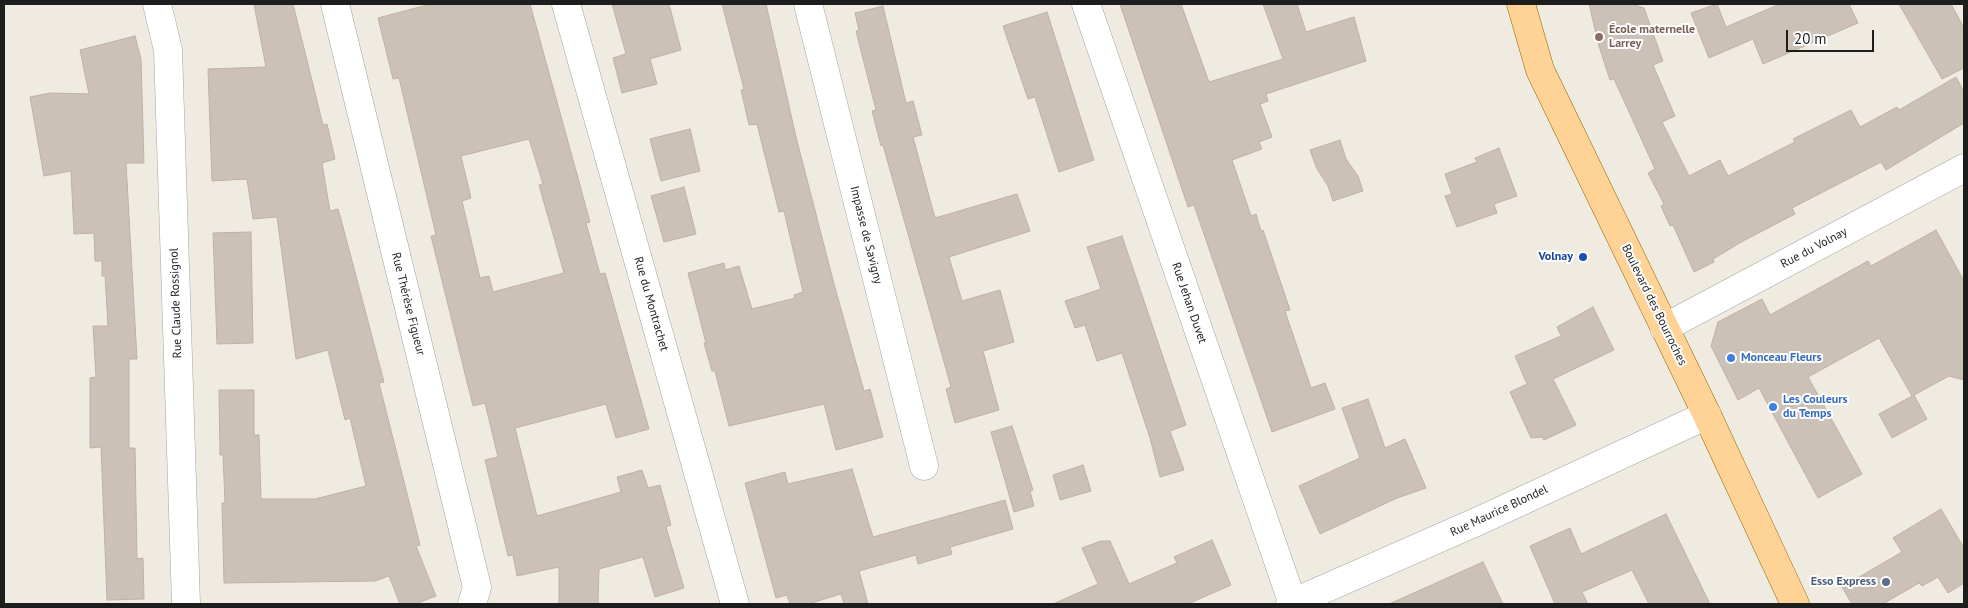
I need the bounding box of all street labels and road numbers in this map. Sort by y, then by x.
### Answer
street label: Impasse de Savigny [847,184,885,286]
street label: Rue du Volnay [1778,224,1850,272]
street label: Boulevard des Bourroches [1618,242,1690,368]
street label: Rue Claude Rossignol [167,247,185,359]
street label: Rue Thérèse Figueur [388,251,428,357]
street label: Rue du Montrachet [631,255,671,353]
street label: Rue Jehan Duvet [1168,261,1210,345]
street label: Rue Maurice Blondel [1448,482,1550,540]

